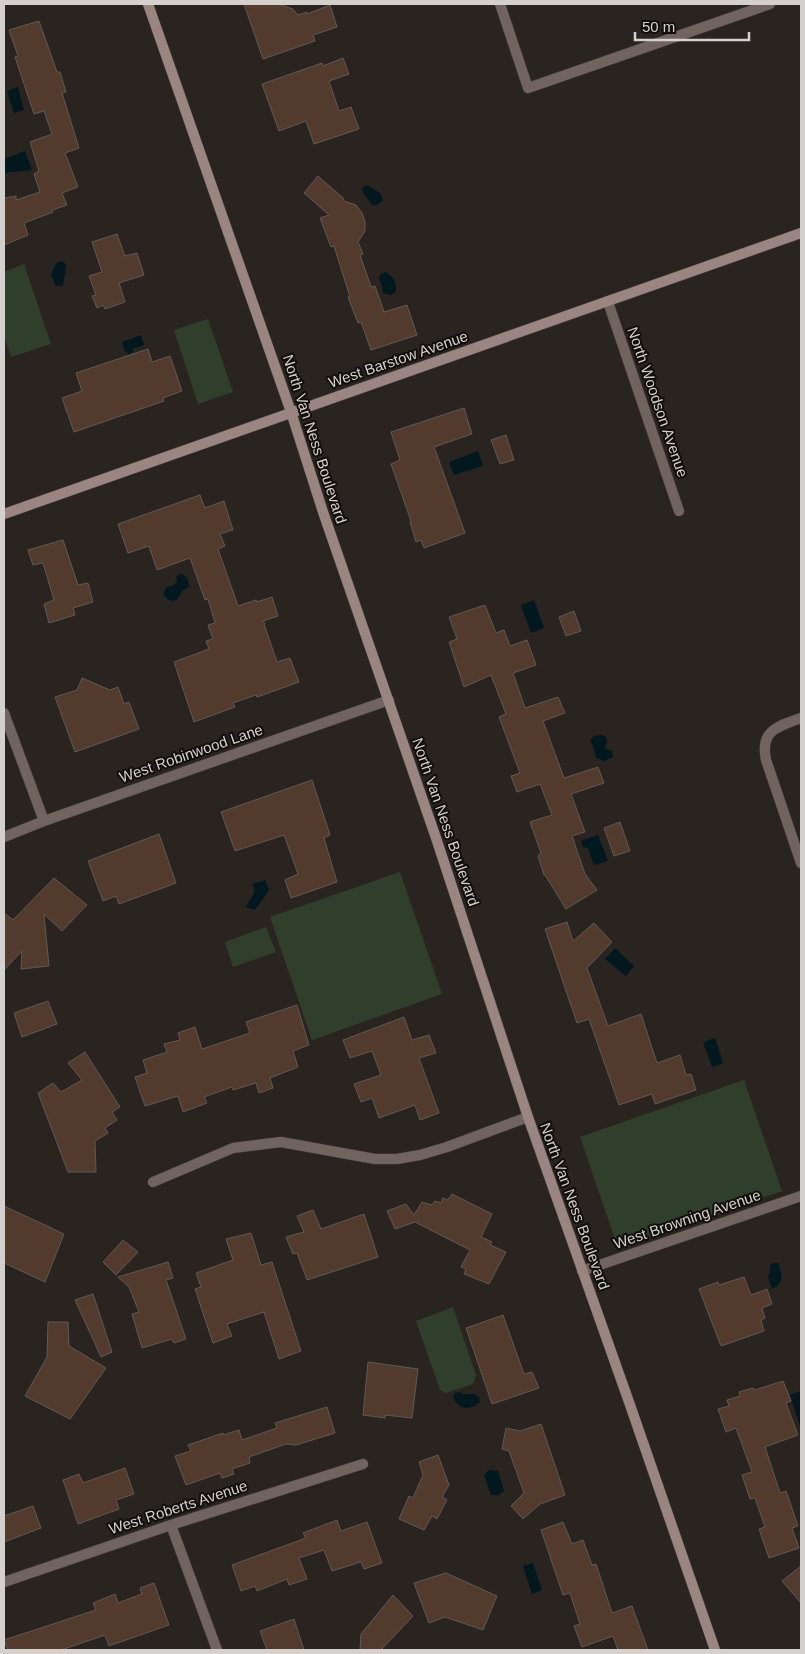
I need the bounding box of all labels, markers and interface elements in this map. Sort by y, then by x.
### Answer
scale bar [635,10,749,42]
text: 50 m [642,18,675,35]
street label: North Woodson Avenue [624,325,692,479]
street label: West Barstow Avenue [326,327,470,391]
street label: North Van Ness Boulevard [280,352,350,526]
street label: West Robinwood Lane [117,720,265,786]
street label: North Van Ness Boulevard [409,736,483,908]
street label: North Van Ness Boulevard [537,1120,613,1292]
street label: West Browning Avenue [611,1186,763,1252]
street label: West Roberts Avenue [107,1477,249,1537]

